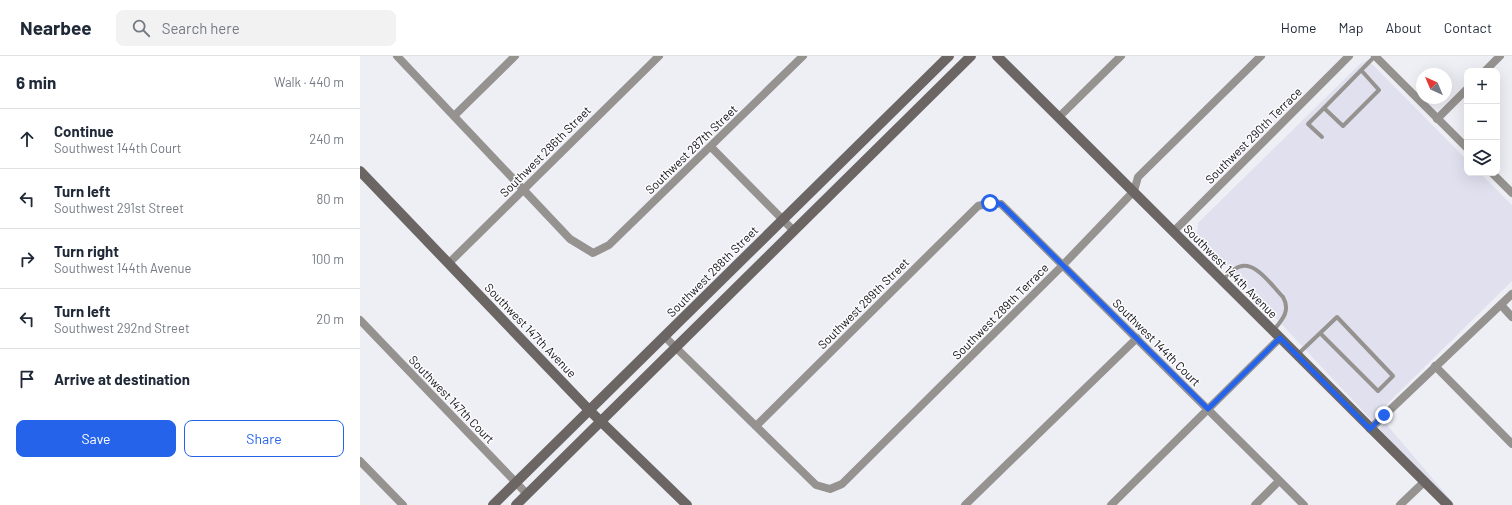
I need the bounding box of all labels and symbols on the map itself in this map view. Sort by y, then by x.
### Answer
north arrow [1416,68,1452,104]
street label: Southwest 290th Terrace [1202,84,1304,186]
street label: Southwest 287th Street [642,101,740,197]
street label: Southwest 286th Street [497,103,593,199]
route start [981,194,999,212]
street label: Southwest 144th Avenue [1181,221,1281,321]
street label: Southwest 288th Street [664,223,760,319]
street label: Southwest 289th Street [815,255,911,351]
street label: Southwest 289th Terrace [949,260,1051,362]
street label: Southwest 147th Avenue [482,280,580,380]
street label: Southwest 144th Court [1110,295,1204,389]
street label: Southwest 147th Court [407,352,497,446]
route end [1375,406,1393,424]

